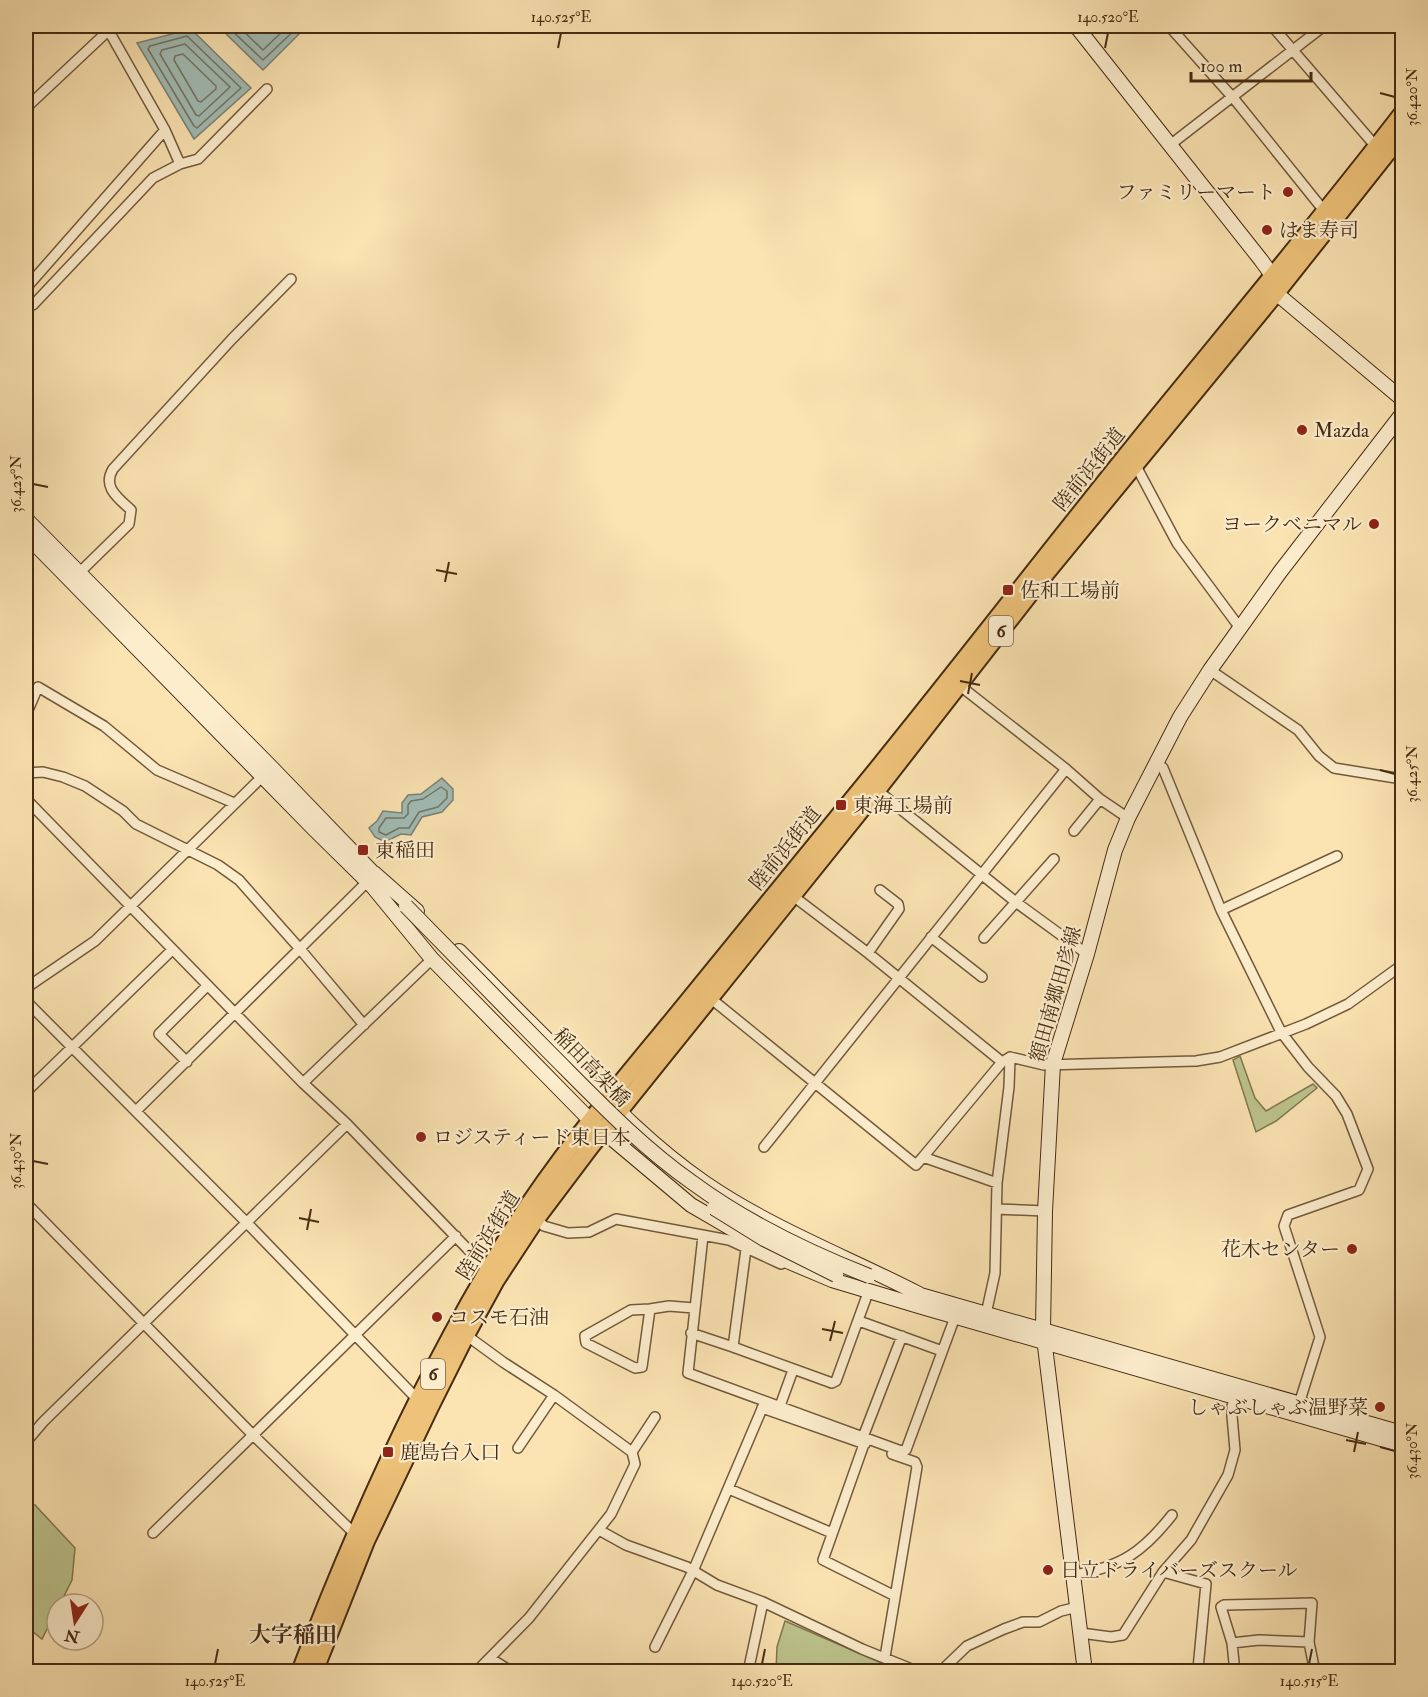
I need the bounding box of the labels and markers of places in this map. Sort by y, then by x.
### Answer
place label: ファミリーマート [1116,180,1276,205]
marker: ファミリーマート [1281,185,1295,199]
place label: はま寿司 [1279,218,1359,243]
marker: はま寿司 [1260,223,1274,237]
place label: Mazda [1314,418,1370,443]
marker: Mazda [1295,423,1309,437]
place label: ヨークベニマル [1222,512,1362,537]
marker: ヨークベニマル [1367,517,1381,531]
place label: 佐和工場前 [1020,578,1120,603]
marker: 佐和工場前 [1001,583,1015,597]
place label: 東海工場前 [853,793,953,818]
marker: 東海工場前 [834,798,848,812]
place label: 東稲田 [375,838,435,863]
marker: 東稲田 [356,843,370,857]
place label: ロジスティード東日本 [433,1125,630,1150]
marker: ロジスティード東日本 [414,1130,428,1144]
place label: 花木センター [1221,1237,1340,1262]
marker: 花木センター [1345,1242,1359,1256]
place label: コスモ石油 [449,1305,549,1330]
marker: コスモ石油 [430,1310,444,1324]
place label: しゃぶしゃぶ温野菜 [1188,1395,1368,1420]
marker: しゃぶしゃぶ温野菜 [1373,1400,1387,1414]
place label: 鹿島台入口 [400,1440,500,1465]
marker: 鹿島台入口 [381,1445,395,1459]
place label: 日立ドライバーズスクール [1060,1558,1298,1583]
marker: 日立ドライバーズスクール [1041,1563,1055,1577]

